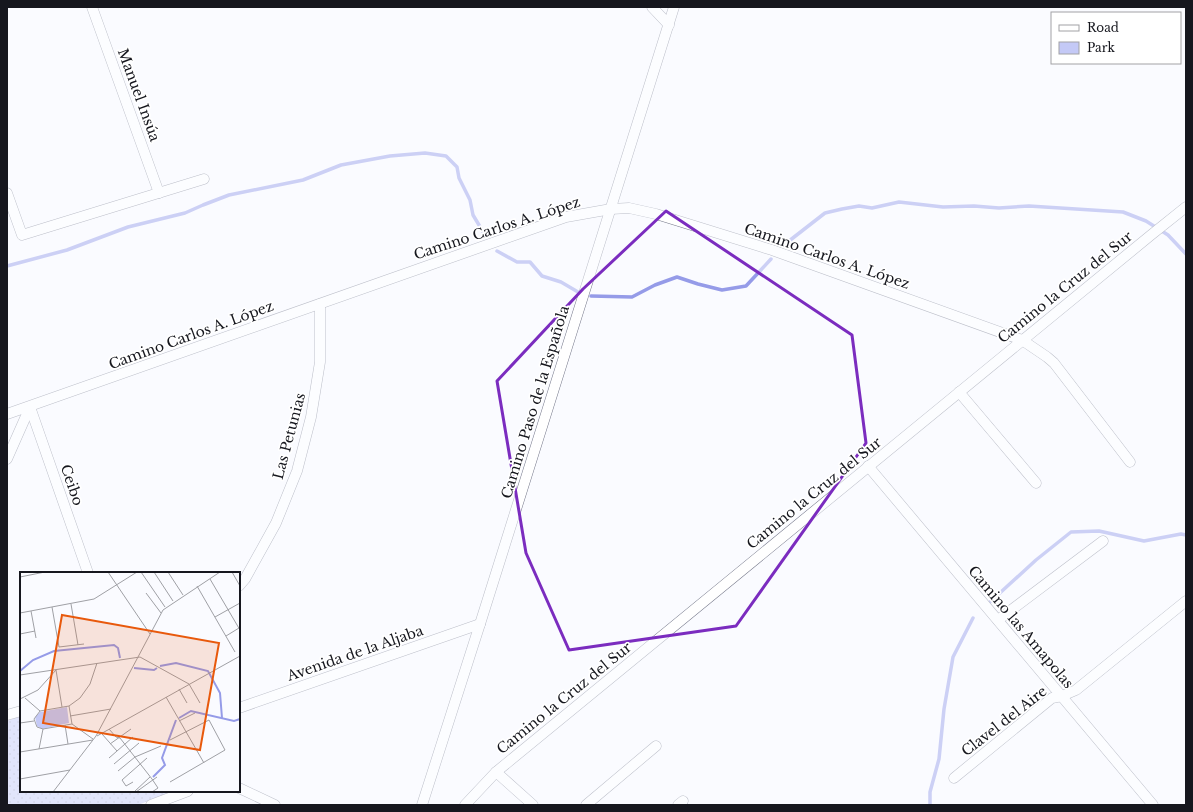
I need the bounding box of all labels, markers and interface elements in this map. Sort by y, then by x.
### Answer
legend [1051,12,1181,64]
text: Road [1087,20,1119,35]
text: Park [1087,40,1115,55]
street label: Manuel Insúa [114,46,164,144]
street label: Camino Carlos A. López [411,192,583,263]
street label: Camino Carlos A. López [742,219,912,293]
street label: Camino la Cruz del Sur [994,227,1136,347]
street label: Camino Carlos A. López [106,297,276,373]
street label: Camino Paso de la Española [497,303,573,501]
street label: Las Petunias [269,391,309,481]
street label: Camino la Cruz del Sur [743,433,885,553]
street label: Ceibo [57,462,87,508]
street label: Camino las Amapolas [964,562,1078,692]
inset map [20,572,240,792]
street label: Avenida de la Aljaba [283,621,426,685]
street label: Camino la Cruz del Sur [493,638,635,758]
street label: Clavel del Aire [958,682,1050,760]

